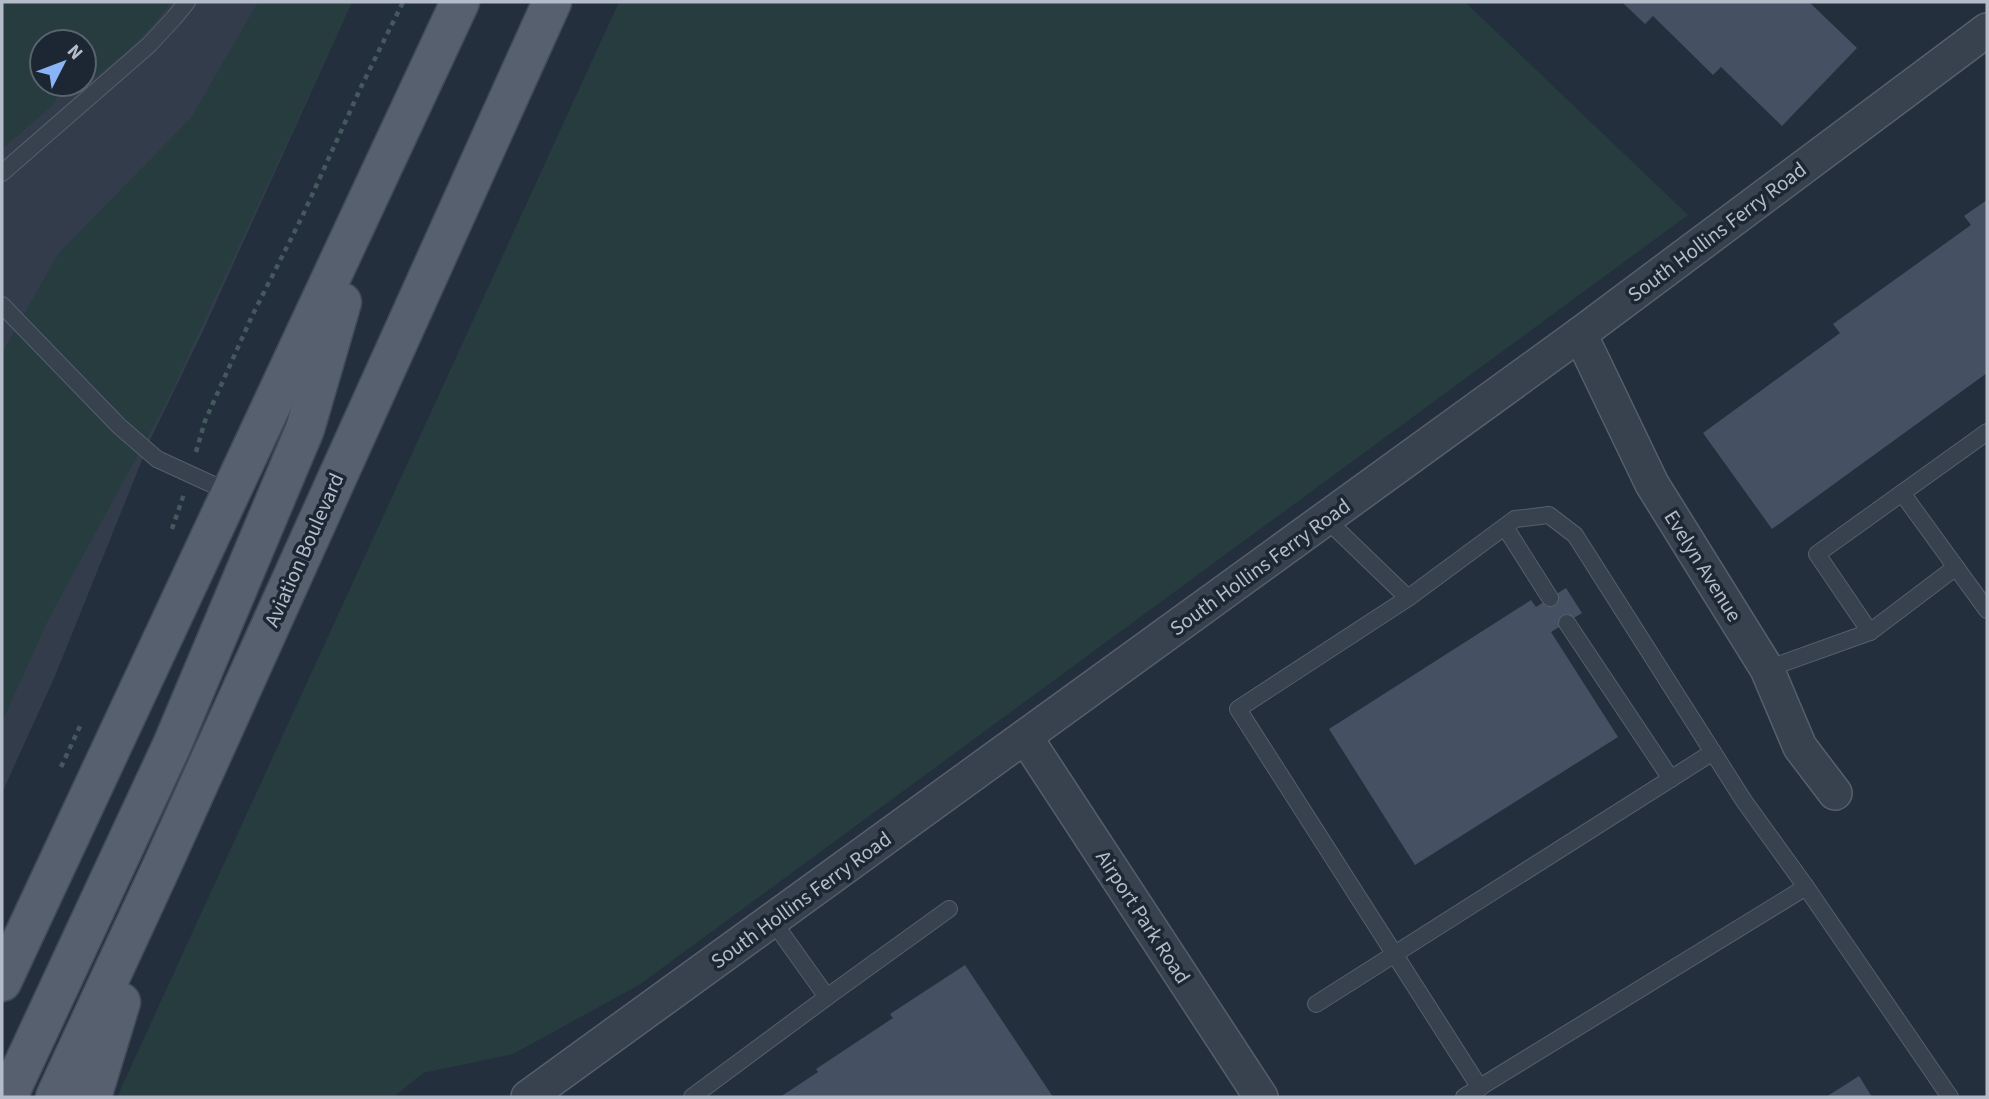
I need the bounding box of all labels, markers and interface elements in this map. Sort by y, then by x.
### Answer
north arrow [28,28,98,98]
text: N [60,39,89,66]
street label: South Hollins Ferry Road [1621,155,1813,309]
street label: Aviation Boulevard [257,468,351,632]
street label: South Hollins Ferry Road [1163,491,1357,643]
street label: Evelyn Avenue [1657,504,1749,628]
street label: South Hollins Ferry Road [704,824,898,976]
street label: Airport Park Road [1088,844,1198,990]

